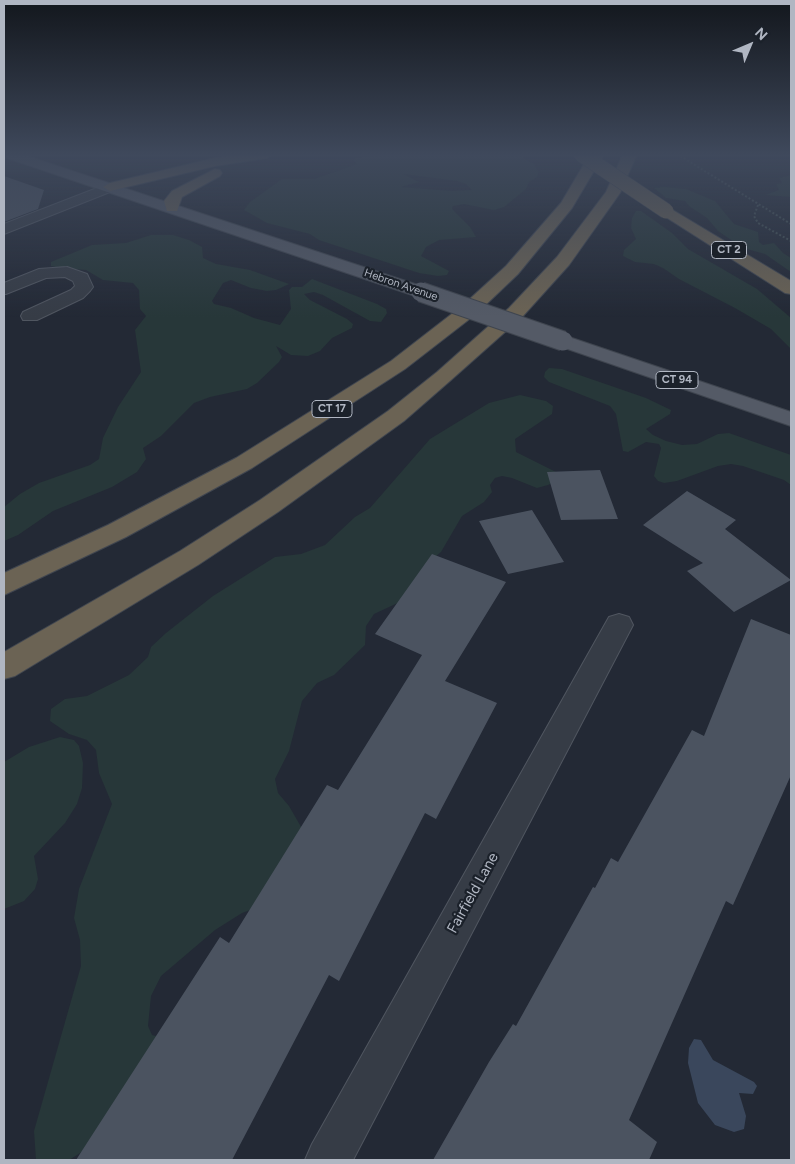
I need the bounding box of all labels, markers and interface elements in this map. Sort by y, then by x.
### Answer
north arrow [725,20,775,70]
text: N [751,24,771,44]
road number: CT 2 [712,242,746,258]
street label: Hebron Avenue [363,266,439,304]
road number: CT 94 [656,372,698,388]
road number: CT 17 [312,400,352,418]
street label: Fairfield Lane [443,850,503,936]

